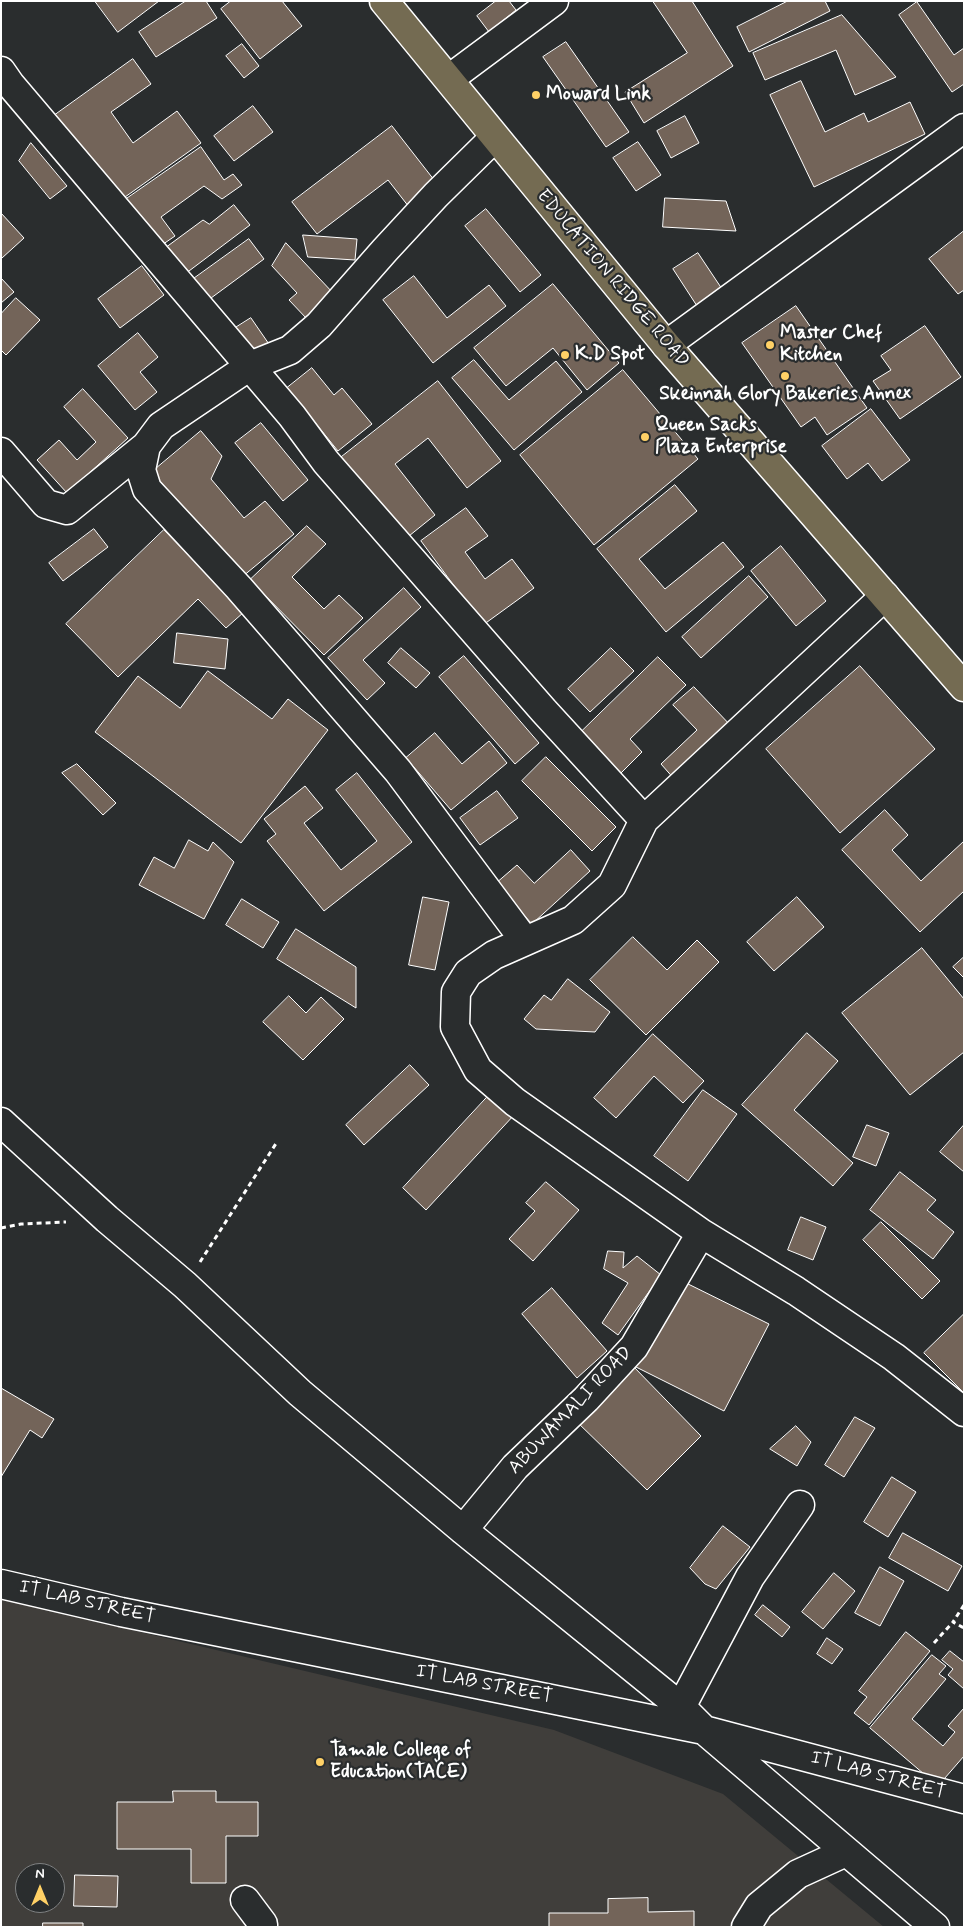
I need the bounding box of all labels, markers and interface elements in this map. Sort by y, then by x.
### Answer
place label: Moward Link [546,84,651,106]
marker: Moward Link [530,89,542,101]
street label: EDUCATION RIDGE ROAD [531,185,693,373]
place label: Master Chef Kitchen [780,323,882,367]
marker: Master Chef Kitchen [764,339,776,351]
place label: K.D Spot [575,344,645,366]
marker: K.D Spot [559,349,571,361]
marker: Skeinnah Glory Bakeries Annex [779,370,791,382]
place label: Skeinnah Glory Bakeries Annex [659,384,911,406]
place label: Queen Sacks Plaza Enterprise [655,415,787,459]
marker: Queen Sacks Plaza Enterprise [639,431,651,443]
street label: ABUWAMALI ROAD [504,1342,638,1480]
street label: IT LAB STREET [17,1576,157,1630]
street label: IT LAB STREET [414,1661,554,1709]
place label: Tamale College of Education(TACE) [330,1740,471,1784]
street label: IT LAB STREET [808,1747,948,1805]
marker: Tamale College of Education(TACE) [314,1756,326,1768]
north arrow [15,1863,65,1913]
text: N [35,1865,45,1883]

